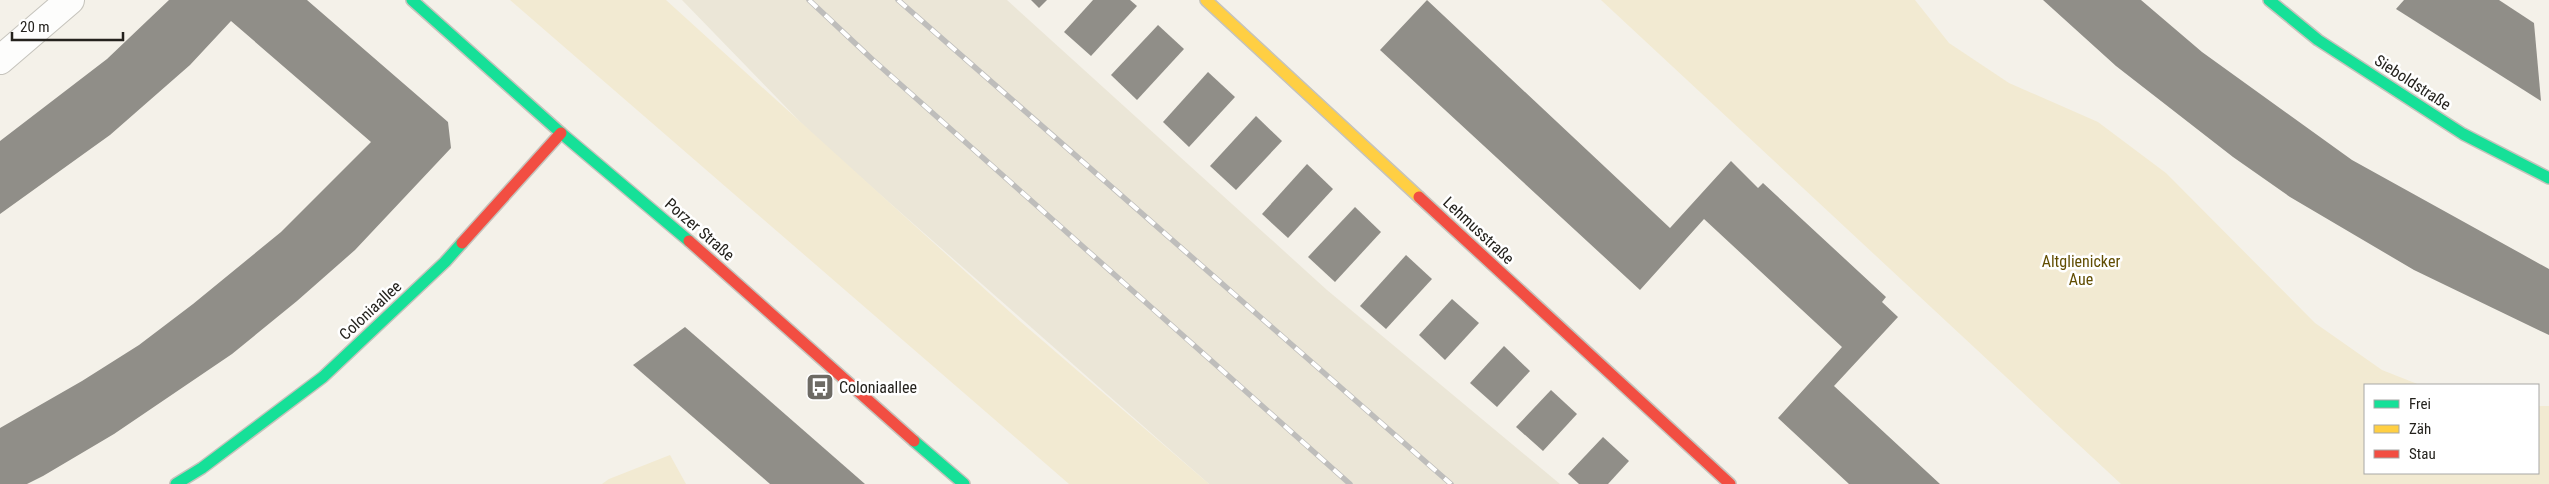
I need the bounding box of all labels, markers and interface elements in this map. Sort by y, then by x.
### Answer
scale bar [12,10,124,42]
text: 20 m [20,18,50,36]
street label: Sieboldstraße [2371,51,2454,114]
street label: Lehmusstraße [1439,193,1518,268]
street label: Porzer Straße [661,194,738,265]
park label: Altglienicker Aue [2042,252,2120,289]
street label: Coloniaallee [335,277,405,344]
bus stop icon: Coloniaallee [805,372,835,402]
place label: Coloniaallee [839,378,917,397]
legend [2364,384,2539,474]
text: Frei [2409,395,2431,413]
text: Zäh [2409,420,2431,438]
text: Stau [2409,445,2436,463]

